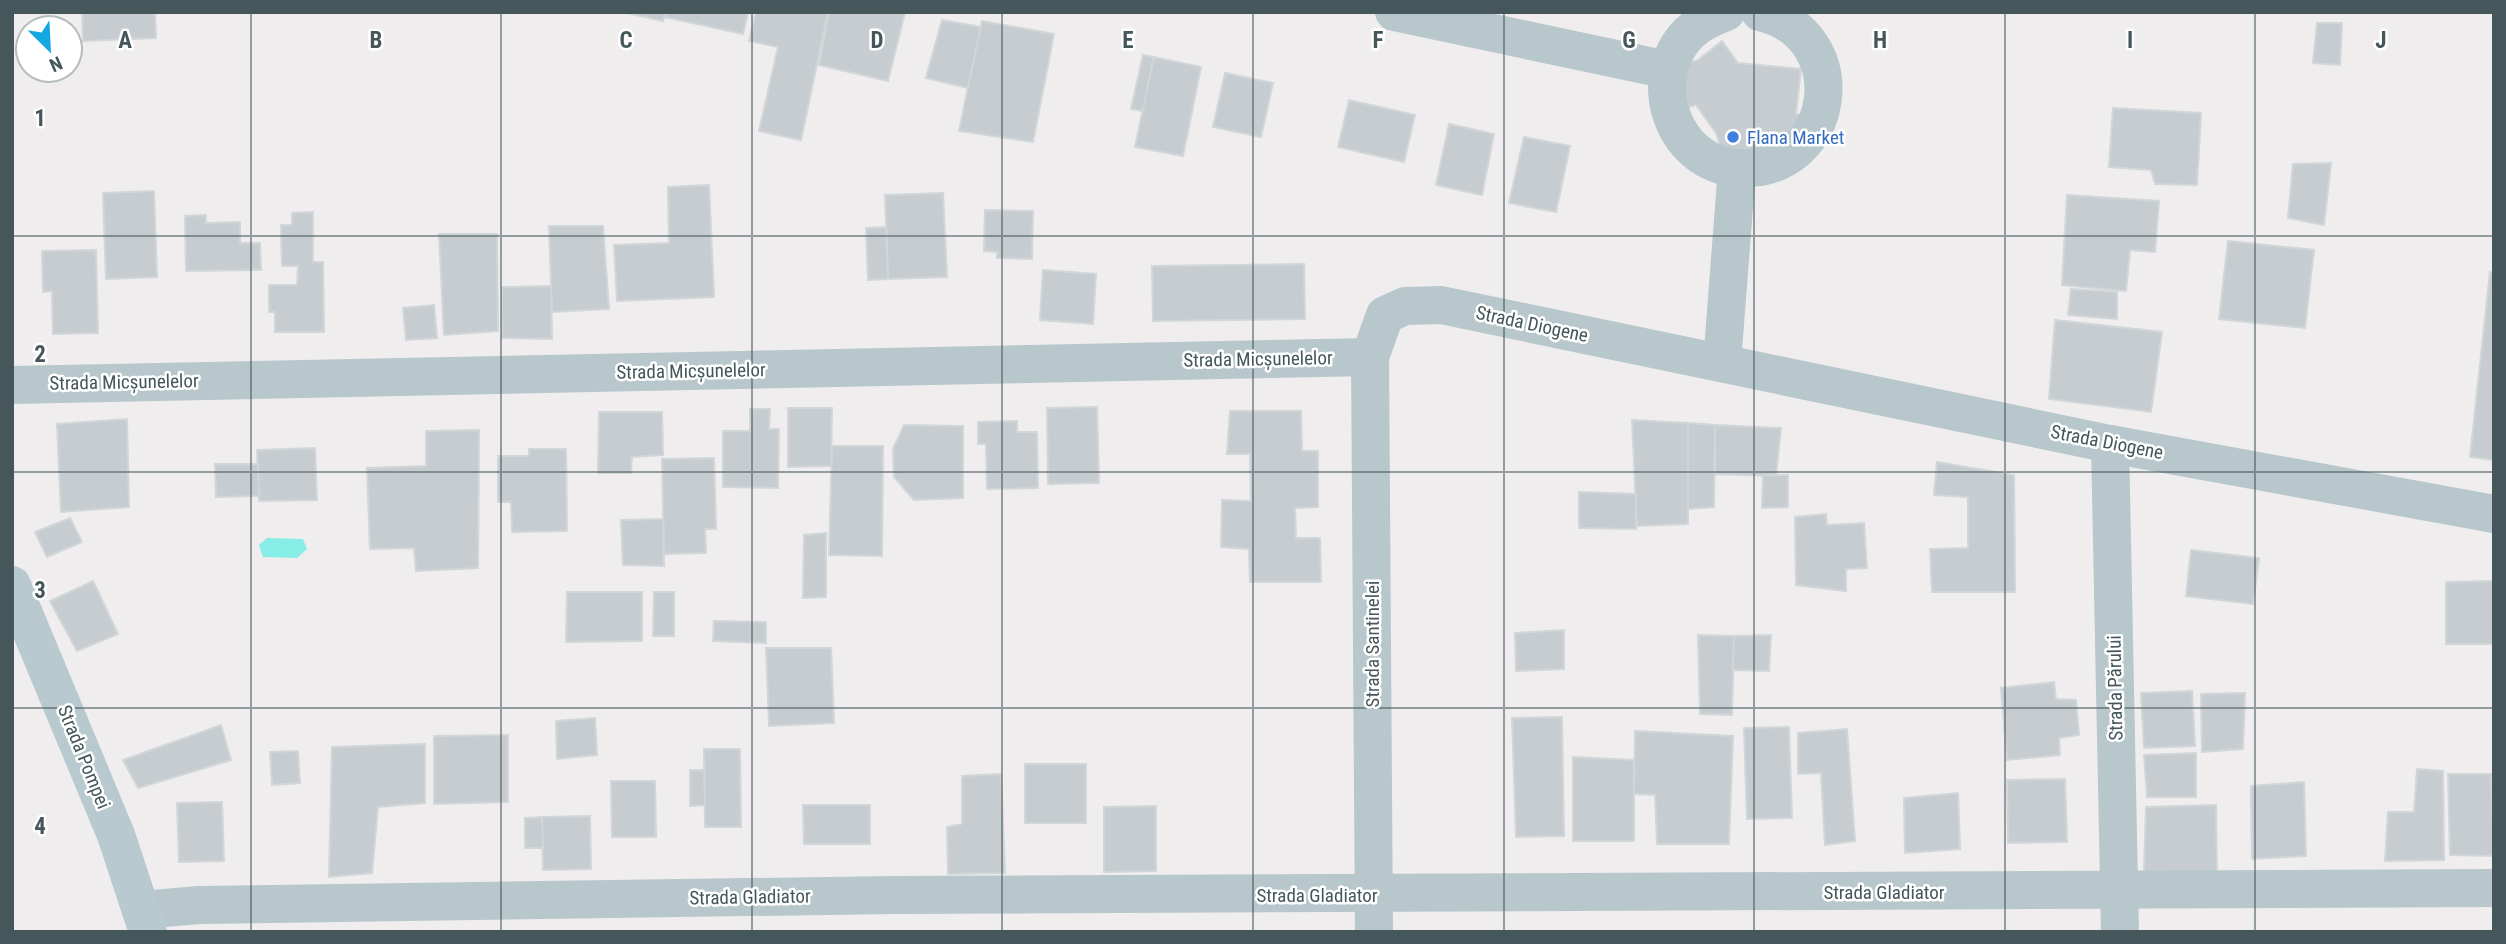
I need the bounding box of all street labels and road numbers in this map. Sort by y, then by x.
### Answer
street label: Strada Diogene [1474,301,1590,347]
street label: Strada Micșunelelor [1183,346,1333,372]
street label: Strada Micșunelelor [616,358,766,384]
street label: Strada Micșunelelor [49,369,199,395]
street label: Strada Diogene [2049,420,2165,464]
street label: Strada Santinelei [1361,581,1384,707]
street label: Strada Părului [2103,635,2127,741]
street label: Strada Pompei [53,702,115,812]
street label: Strada Gladiator [1823,881,1945,904]
street label: Strada Gladiator [689,884,811,910]
street label: Strada Gladiator [1256,884,1378,907]

